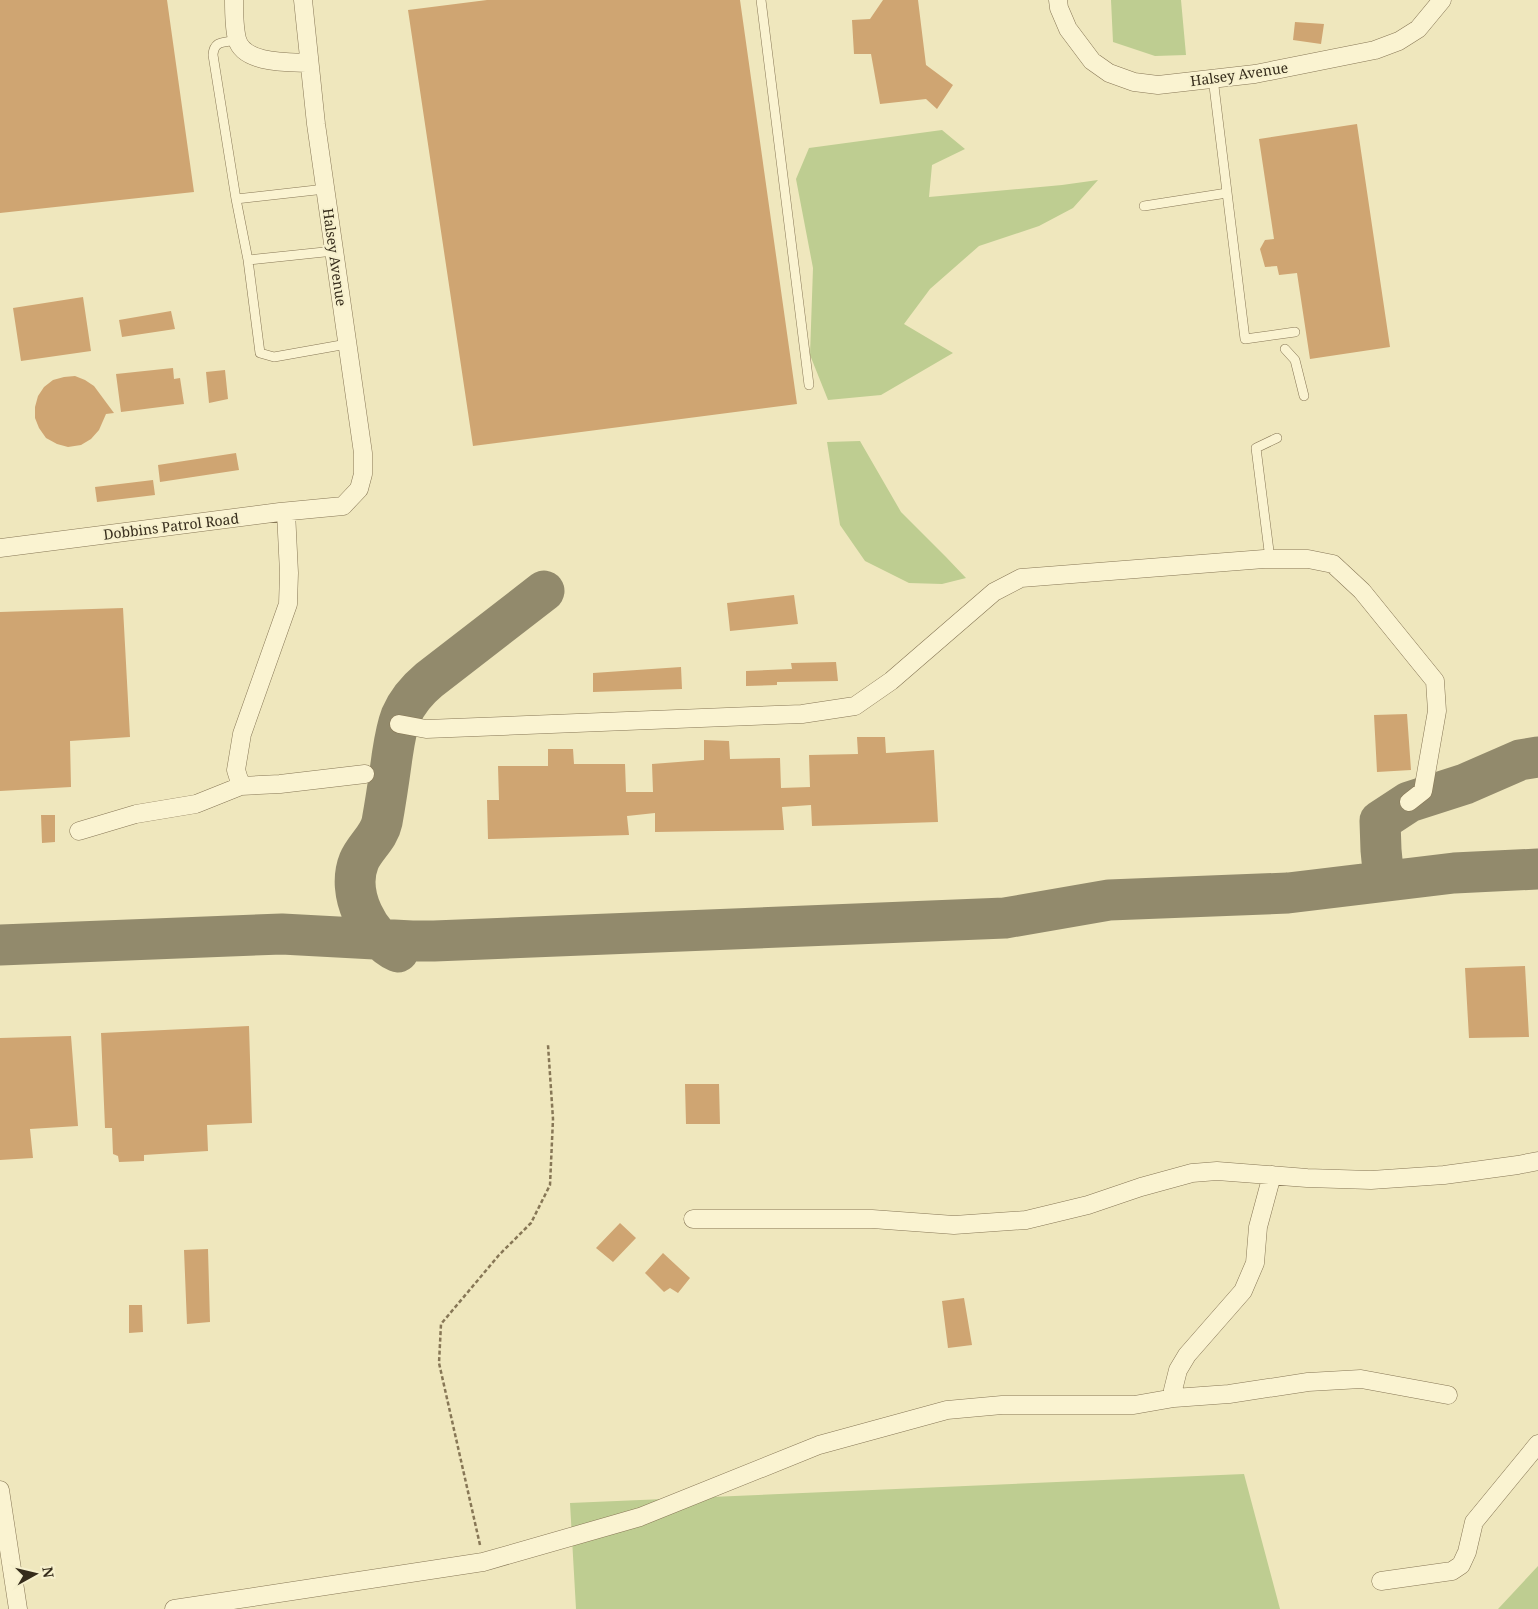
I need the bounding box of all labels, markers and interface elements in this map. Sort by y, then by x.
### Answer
street label: Halsey Avenue [1189,58,1289,90]
street label: Halsey Avenue [319,207,351,307]
street label: Dobbins Patrol Road [102,508,240,544]
north arrow [10,1549,60,1599]
text: N [38,1565,59,1579]

